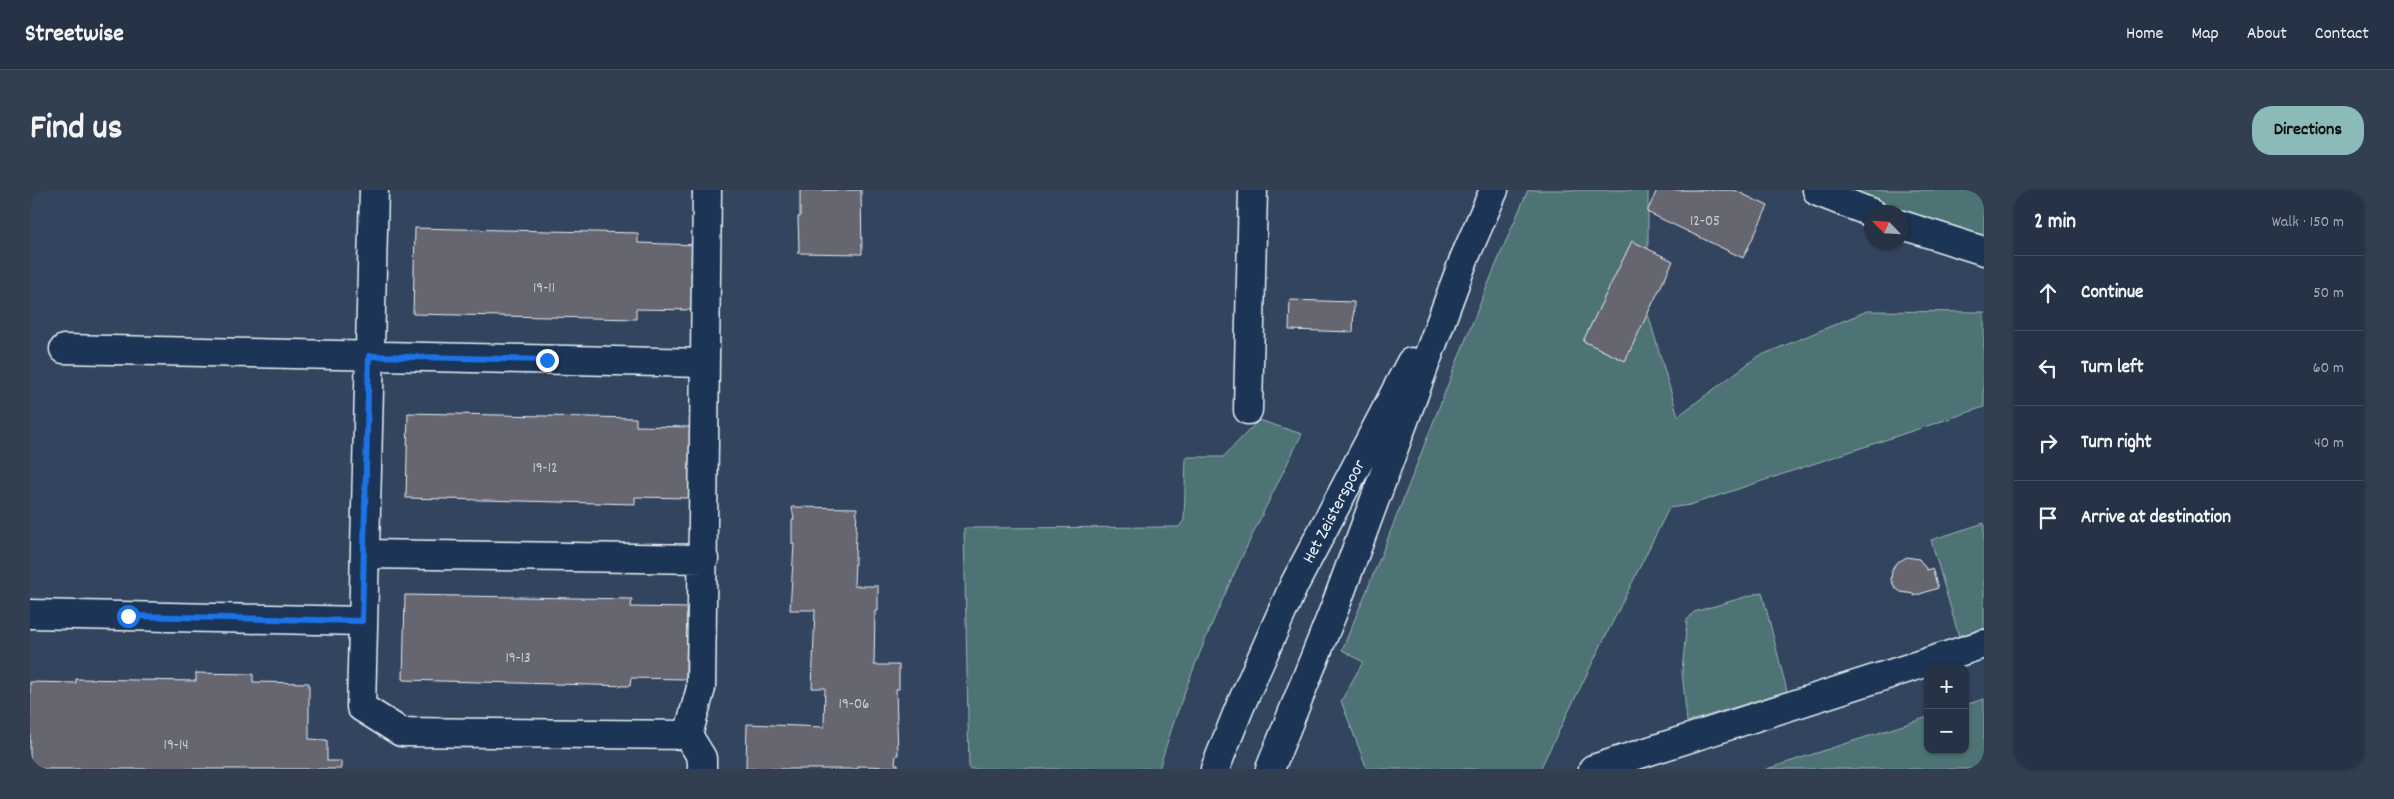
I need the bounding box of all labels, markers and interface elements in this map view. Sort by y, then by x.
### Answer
text: Streetwise [25,18,124,52]
text: Home [2126,22,2163,47]
text: Map [2191,22,2219,47]
text: About [2247,22,2287,47]
text: Contact [2315,22,2369,47]
text: Find us [30,105,122,155]
button: Directions [2252,106,2364,155]
north arrow [1864,205,1909,250]
text: 2 min [2034,208,2076,238]
house number: 12-05 [1690,211,1720,233]
text: Walk · 150 m [2272,211,2344,234]
house number: 19-11 [533,278,555,300]
icon: ahead [2034,279,2062,307]
text: Continue [2081,280,2143,307]
text: 50 m [2313,282,2344,305]
route end [536,349,559,372]
icon: left [2034,354,2062,382]
text: Turn left [2081,355,2144,382]
text: 60 m [2313,357,2344,380]
icon: right [2034,429,2062,457]
text: Turn right [2081,430,2152,457]
text: 40 m [2314,432,2344,455]
street label: Het Zeisterspoor [1297,456,1373,569]
house number: 19-12 [532,458,558,480]
icon: arrive [2034,504,2062,532]
text: Arrive at destination [2081,505,2231,532]
route start [117,605,140,628]
house number: 19-13 [505,648,531,670]
map controls [1924,664,1969,754]
button: + [1924,664,1969,709]
house number: 19-06 [839,694,869,716]
button: − [1924,709,1969,754]
house number: 19-14 [164,735,188,757]

